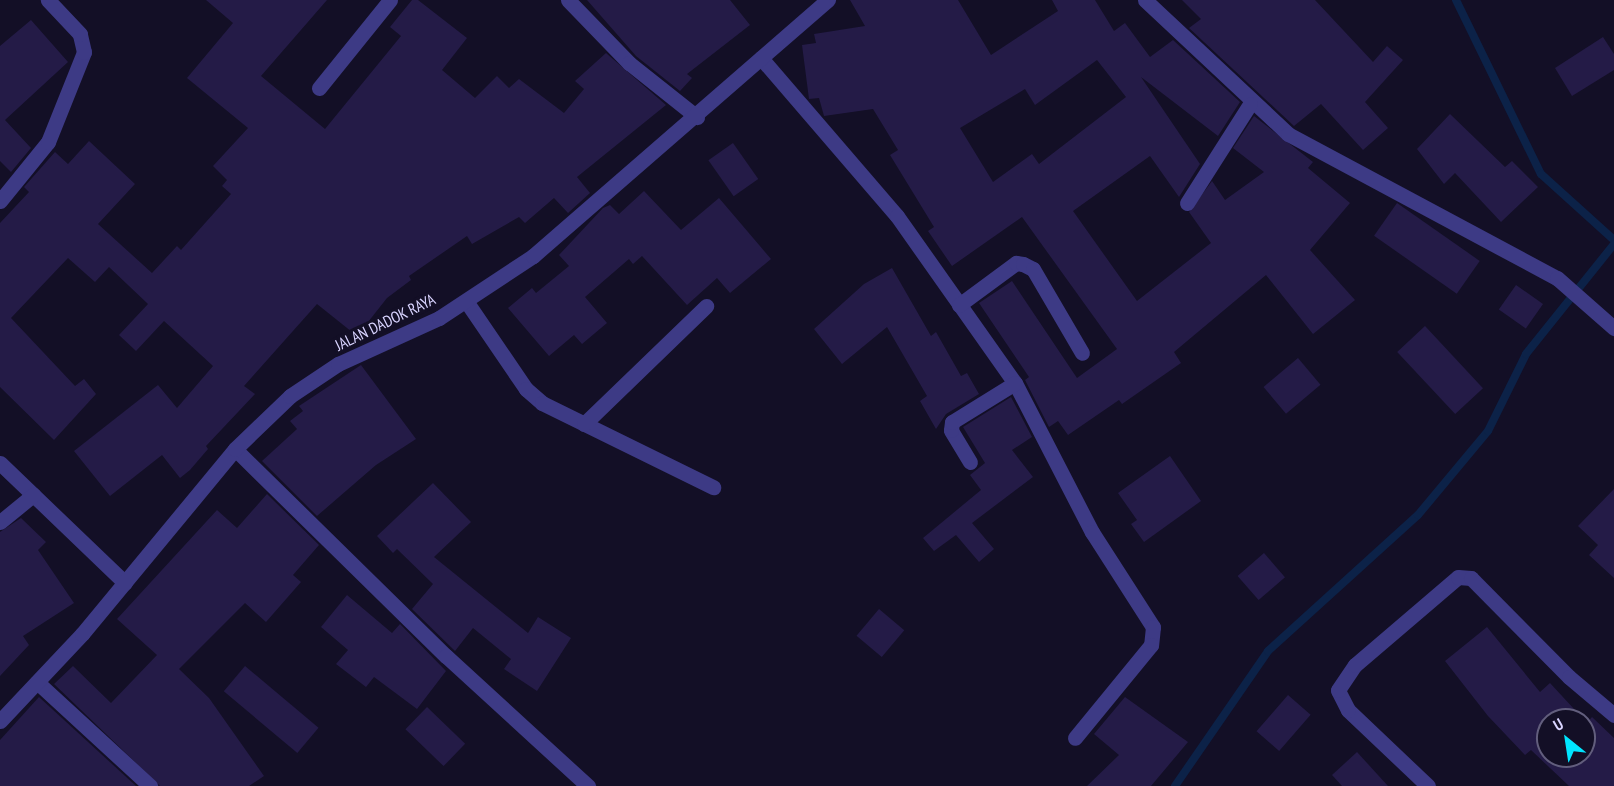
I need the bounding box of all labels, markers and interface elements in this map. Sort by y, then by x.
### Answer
street label: JALAN DADOK RAYA [331,289,439,355]
north arrow [1536,708,1596,768]
text: U [1549,713,1567,735]

